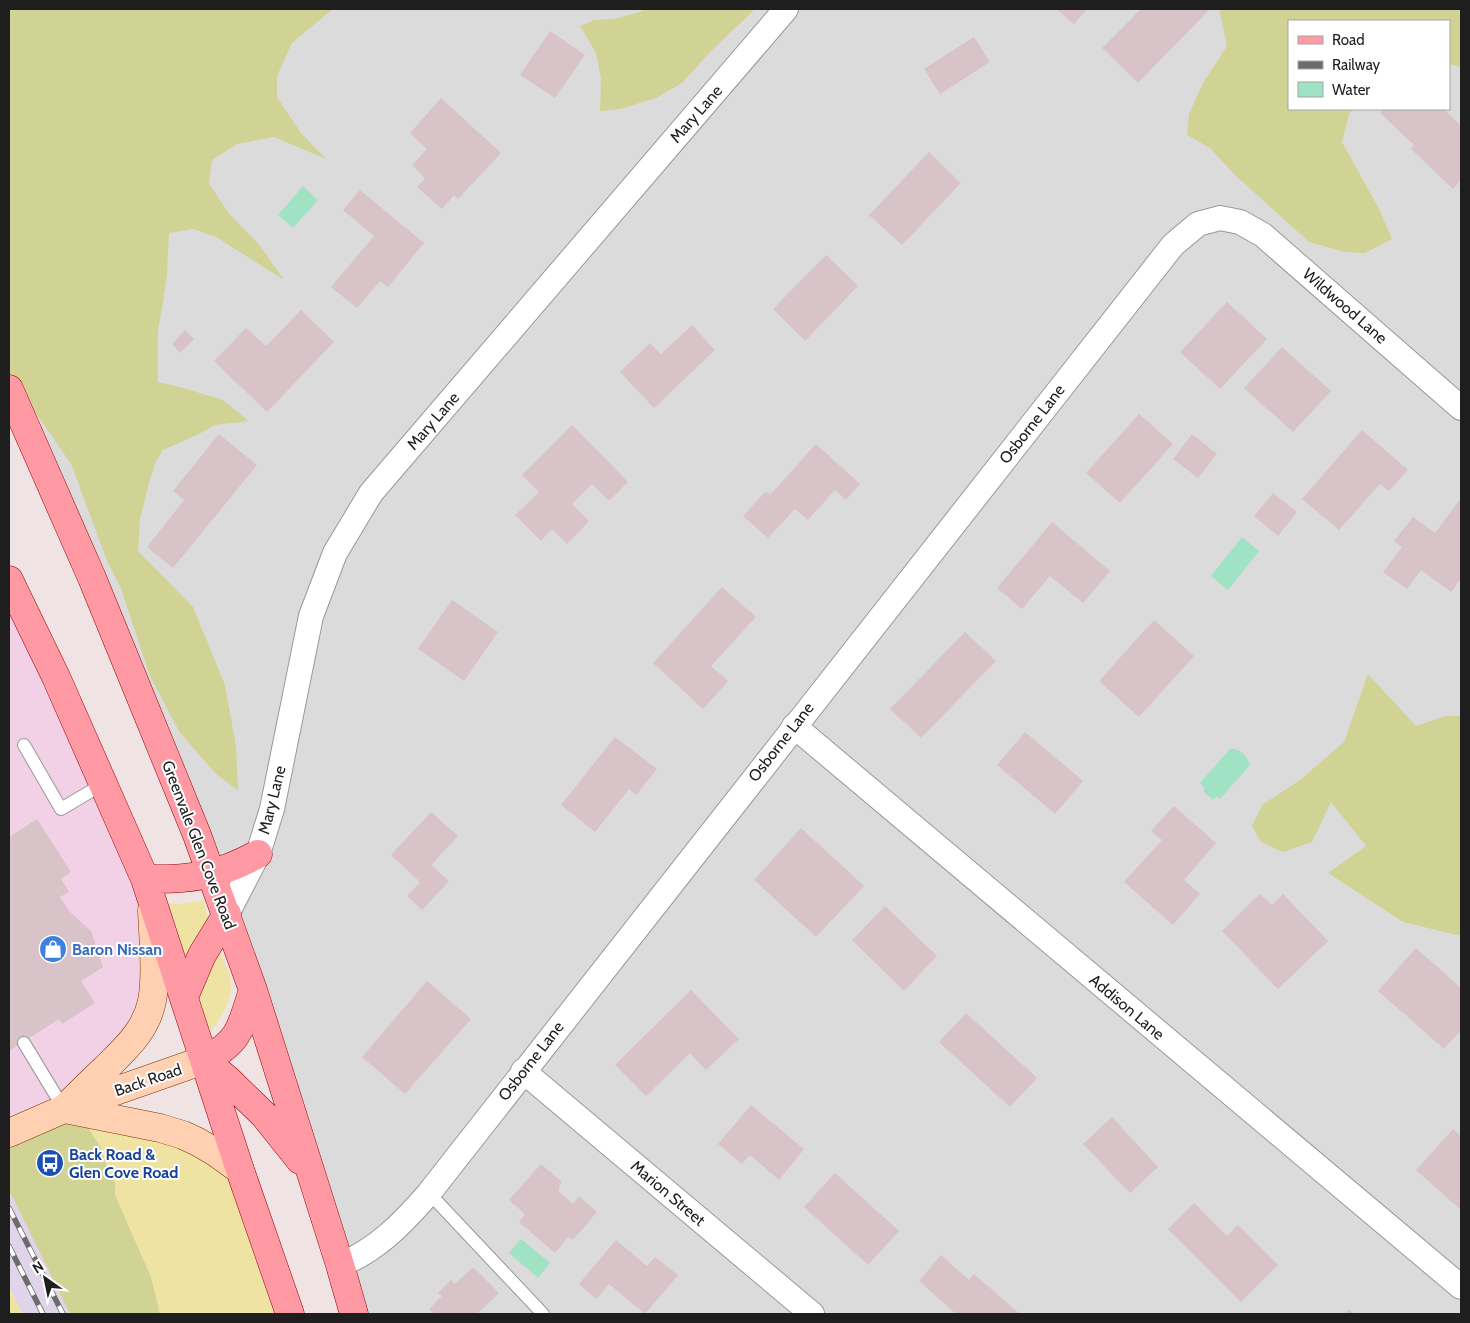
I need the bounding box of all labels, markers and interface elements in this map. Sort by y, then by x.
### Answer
legend [1288,20,1450,110]
text: Road [1332,31,1365,49]
text: Railway [1332,56,1381,74]
street label: Mary Lane [666,81,726,147]
text: Water [1332,81,1370,99]
street label: Wildwood Lane [1299,264,1391,348]
street label: Osborne Lane [995,381,1069,467]
street label: Mary Lane [403,388,463,454]
street label: Osborne Lane [744,699,818,785]
street label: Greenvale Glen Cove Road [158,758,240,932]
street label: Mary Lane [254,764,290,836]
shop icon: Baron Nissan [38,934,68,964]
place label: Baron Nissan [72,940,162,959]
street label: Addison Lane [1086,970,1168,1044]
street label: Osborne Lane [494,1018,568,1104]
street label: Back Road [112,1060,184,1100]
place label: Back Road & Glen Cove Road [69,1145,178,1182]
bus stop icon: Back Road & Glen Cove Road [35,1148,65,1178]
street label: Marion Street [627,1156,710,1230]
north arrow [20,1253,70,1303]
text: N [29,1257,47,1277]

